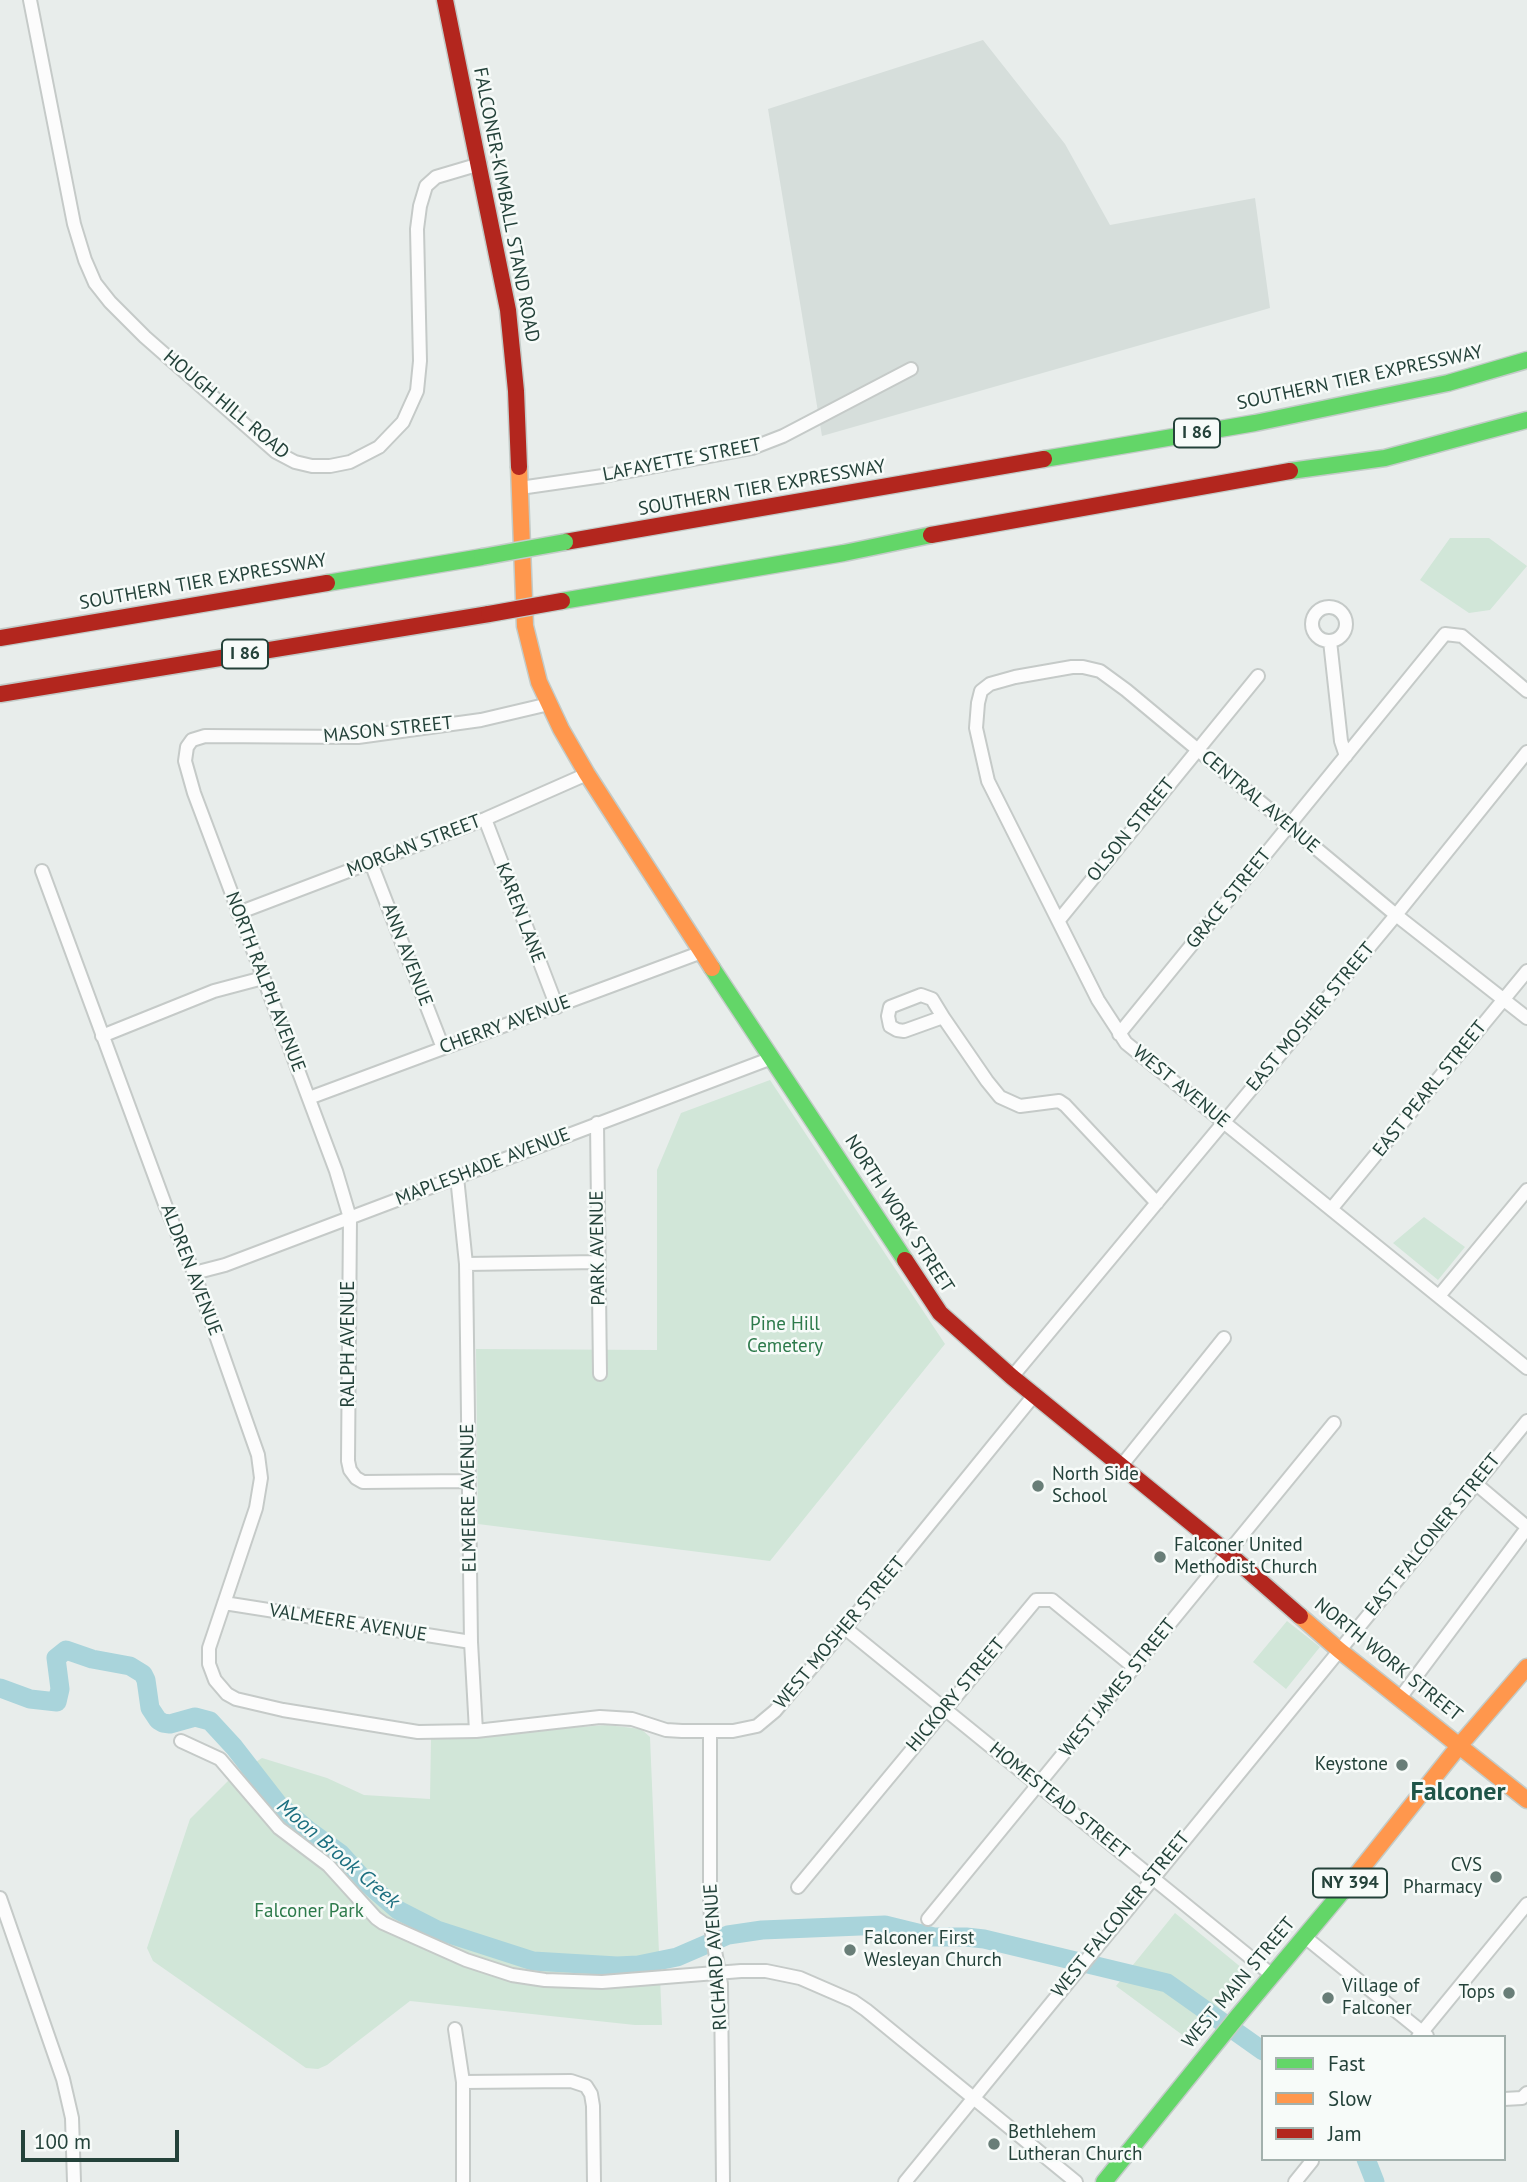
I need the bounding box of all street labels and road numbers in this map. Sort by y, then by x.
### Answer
street label: FALCONER-KIMBALL STAND ROAD [468,66,544,344]
street label: SOUTHERN TIER EXPRESSWAY [1235,341,1485,415]
street label: HOUGH HILL ROAD [158,346,294,464]
road number: I 86 [1174,418,1220,447]
street label: LAFAYETTE STREET [601,433,763,487]
street label: SOUTHERN TIER EXPRESSWAY [637,455,887,521]
street label: SOUTHERN TIER EXPRESSWAY [78,549,328,615]
road number: I 86 [222,640,268,668]
street label: MASON STREET [322,712,454,748]
street label: CENTRAL AVENUE [1196,746,1324,858]
street label: OLSON STREET [1082,774,1180,886]
street label: MORGAN STREET [344,810,484,882]
street label: GRACE STREET [1182,844,1276,954]
street label: KAREN LANE [490,860,550,966]
street label: NORTH RALPH AVENUE [220,889,310,1075]
street label: ANN AVENUE [377,900,437,1010]
street label: EAST MOSHER STREET [1242,938,1380,1096]
street label: CHERRY AVENUE [436,991,574,1059]
street label: EAST PEARL STREET [1368,1017,1492,1161]
street label: WEST AVENUE [1128,1041,1234,1133]
street label: MAPLESHADE AVENUE [393,1123,573,1211]
street label: NORTH WORK STREET [839,1131,959,1297]
street label: PARK AVENUE [586,1190,610,1306]
street label: ALDREN AVENUE [155,1201,227,1339]
street label: RALPH AVENUE [338,1281,360,1407]
street label: ELMEERE AVENUE [456,1424,482,1572]
street label: EAST FALCONER STREET [1361,1449,1505,1621]
street label: WEST MOSHER STREET [770,1552,910,1714]
street label: NORTH WORK STREET [1310,1593,1466,1727]
street label: VALMEERE AVENUE [267,1599,429,1647]
street label: WEST JAMES STREET [1055,1614,1181,1762]
street label: HICKORY STREET [902,1633,1010,1757]
street label: HOMESTEAD STREET [985,1738,1133,1864]
street label: WEST FALCONER STREET [1047,1828,1195,2002]
road number: NY 394 [1313,1868,1387,1898]
street label: RICHARD AVENUE [700,1883,732,2031]
street label: WEST MAIN STREET [1178,1913,1300,2053]

